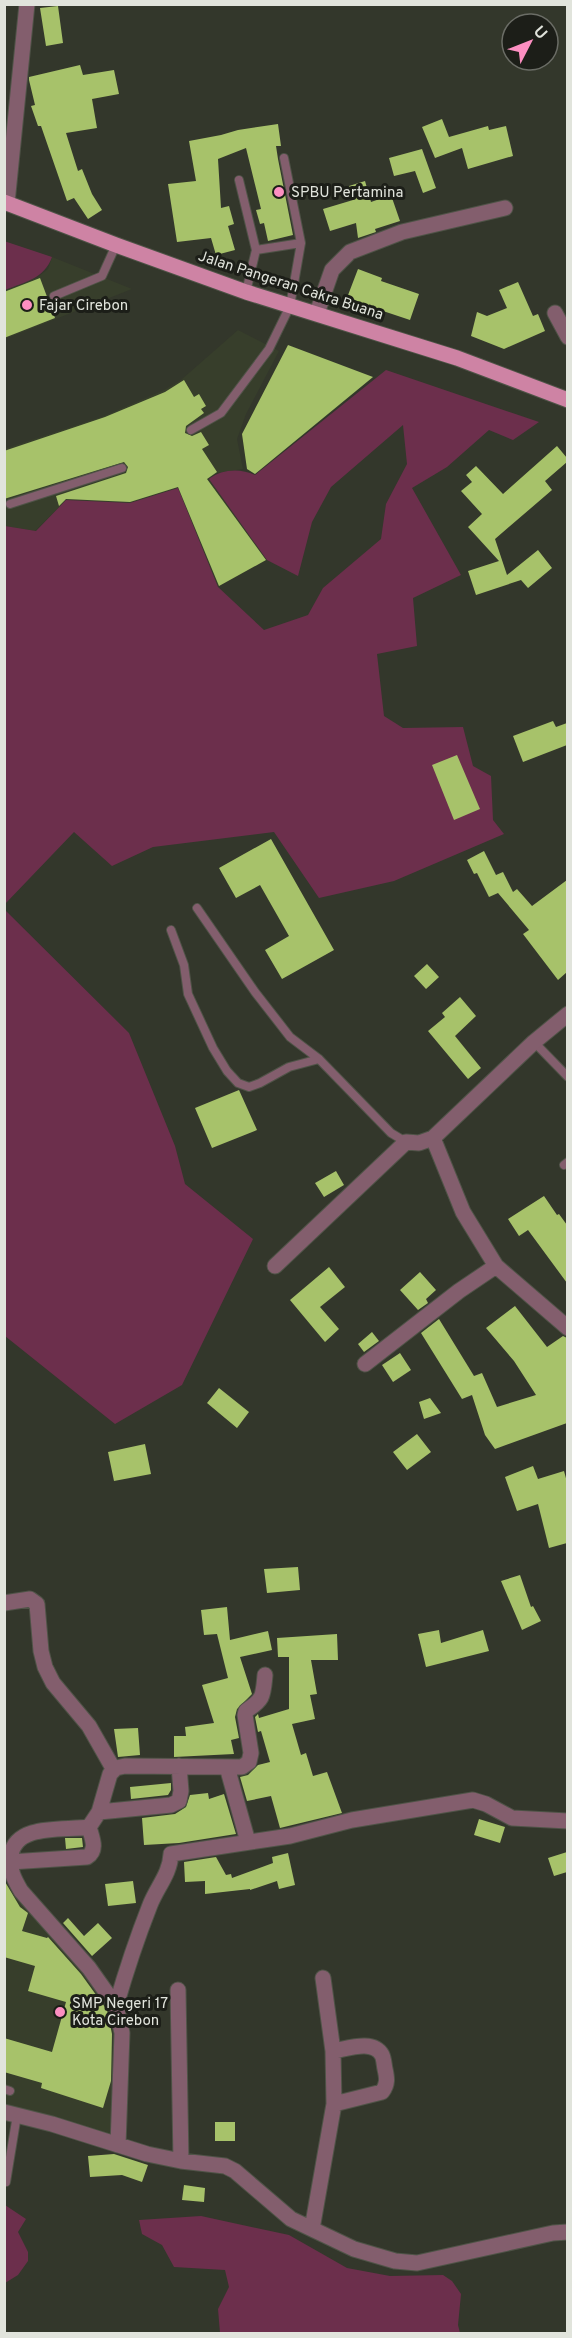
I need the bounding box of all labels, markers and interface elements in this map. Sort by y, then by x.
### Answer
north arrow [500,12,560,72]
text: U [528,22,551,44]
place label: SPBU Pertamina [291,184,403,203]
marker: SPBU Pertamina [272,185,286,199]
street label: Jalan Pangeran Cakra Buana [196,247,386,325]
place label: Fajar Cirebon [39,297,128,316]
marker: Fajar Cirebon [20,298,34,312]
place label: SMP Negeri 17 Kota Cirebon [72,1995,168,2031]
marker: SMP Negeri 17 Kota Cirebon [53,2005,67,2019]

